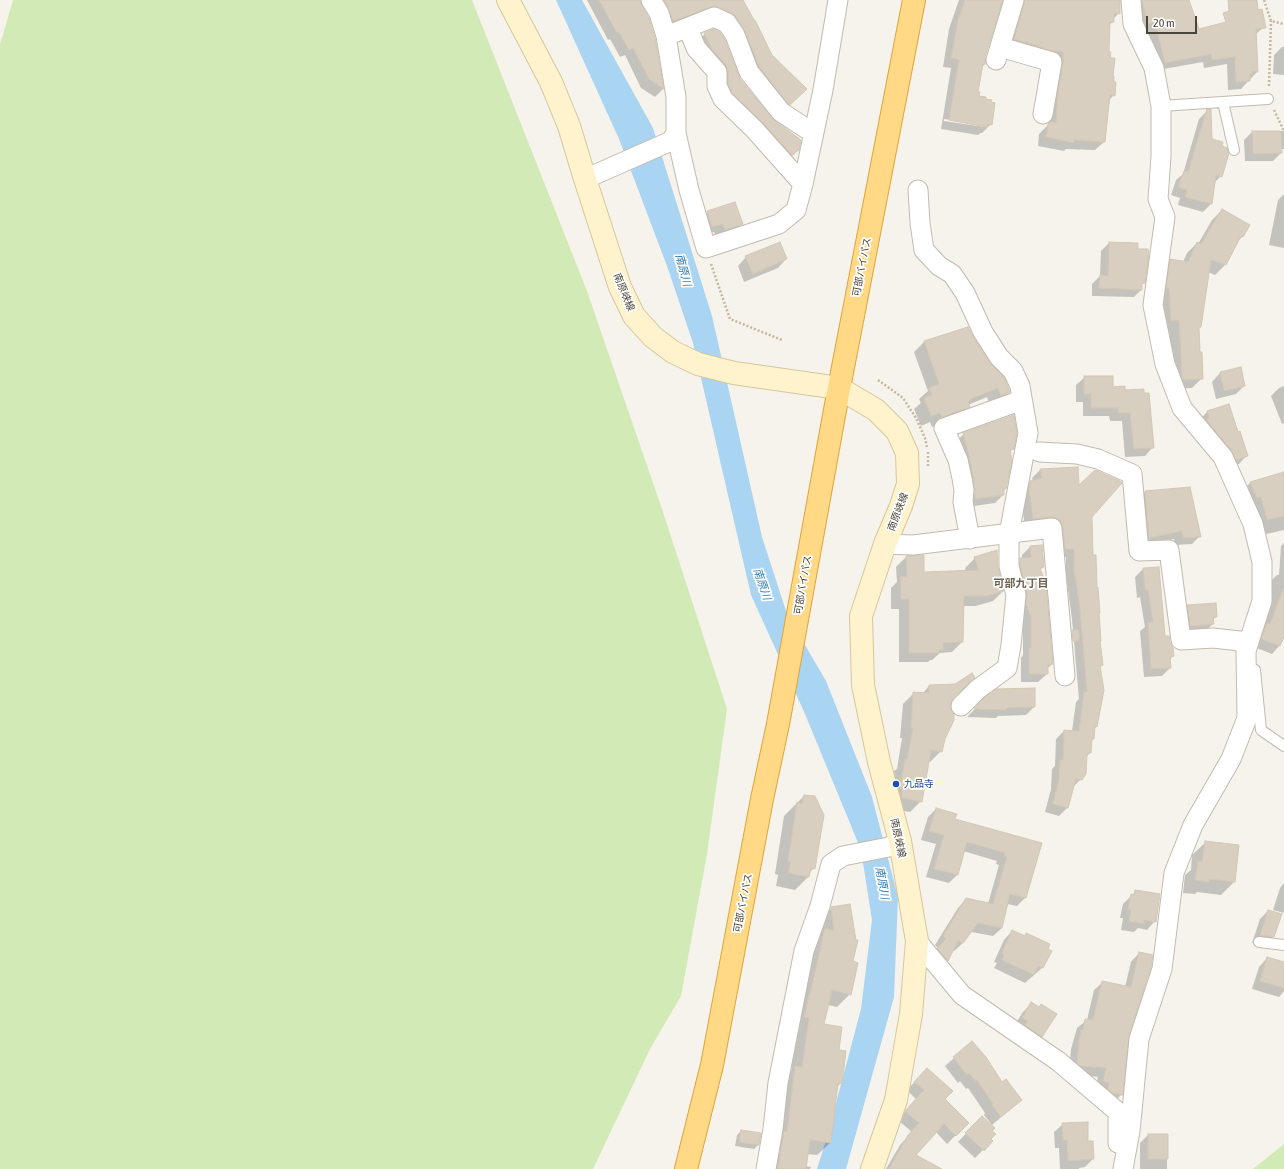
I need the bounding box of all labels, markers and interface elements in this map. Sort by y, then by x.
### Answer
scale bar [1148,8,1199,34]
text: 20 m [1153,16,1175,30]
street label: 可部バイパス [850,236,874,298]
water label: 南原川 [672,252,694,288]
street label: 南原峡線 [611,271,637,313]
street label: 南原峡線 [885,491,911,533]
street label: 可部バイパス [792,554,814,616]
water label: 南原川 [751,566,773,602]
district label: 可部九丁目 [994,577,1048,591]
place label: 九品寺 [904,778,934,790]
marker: 九品寺 [891,779,901,789]
street label: 南原峡線 [888,817,908,859]
water label: 南原川 [873,866,891,900]
street label: 可部バイパス [731,872,755,934]

